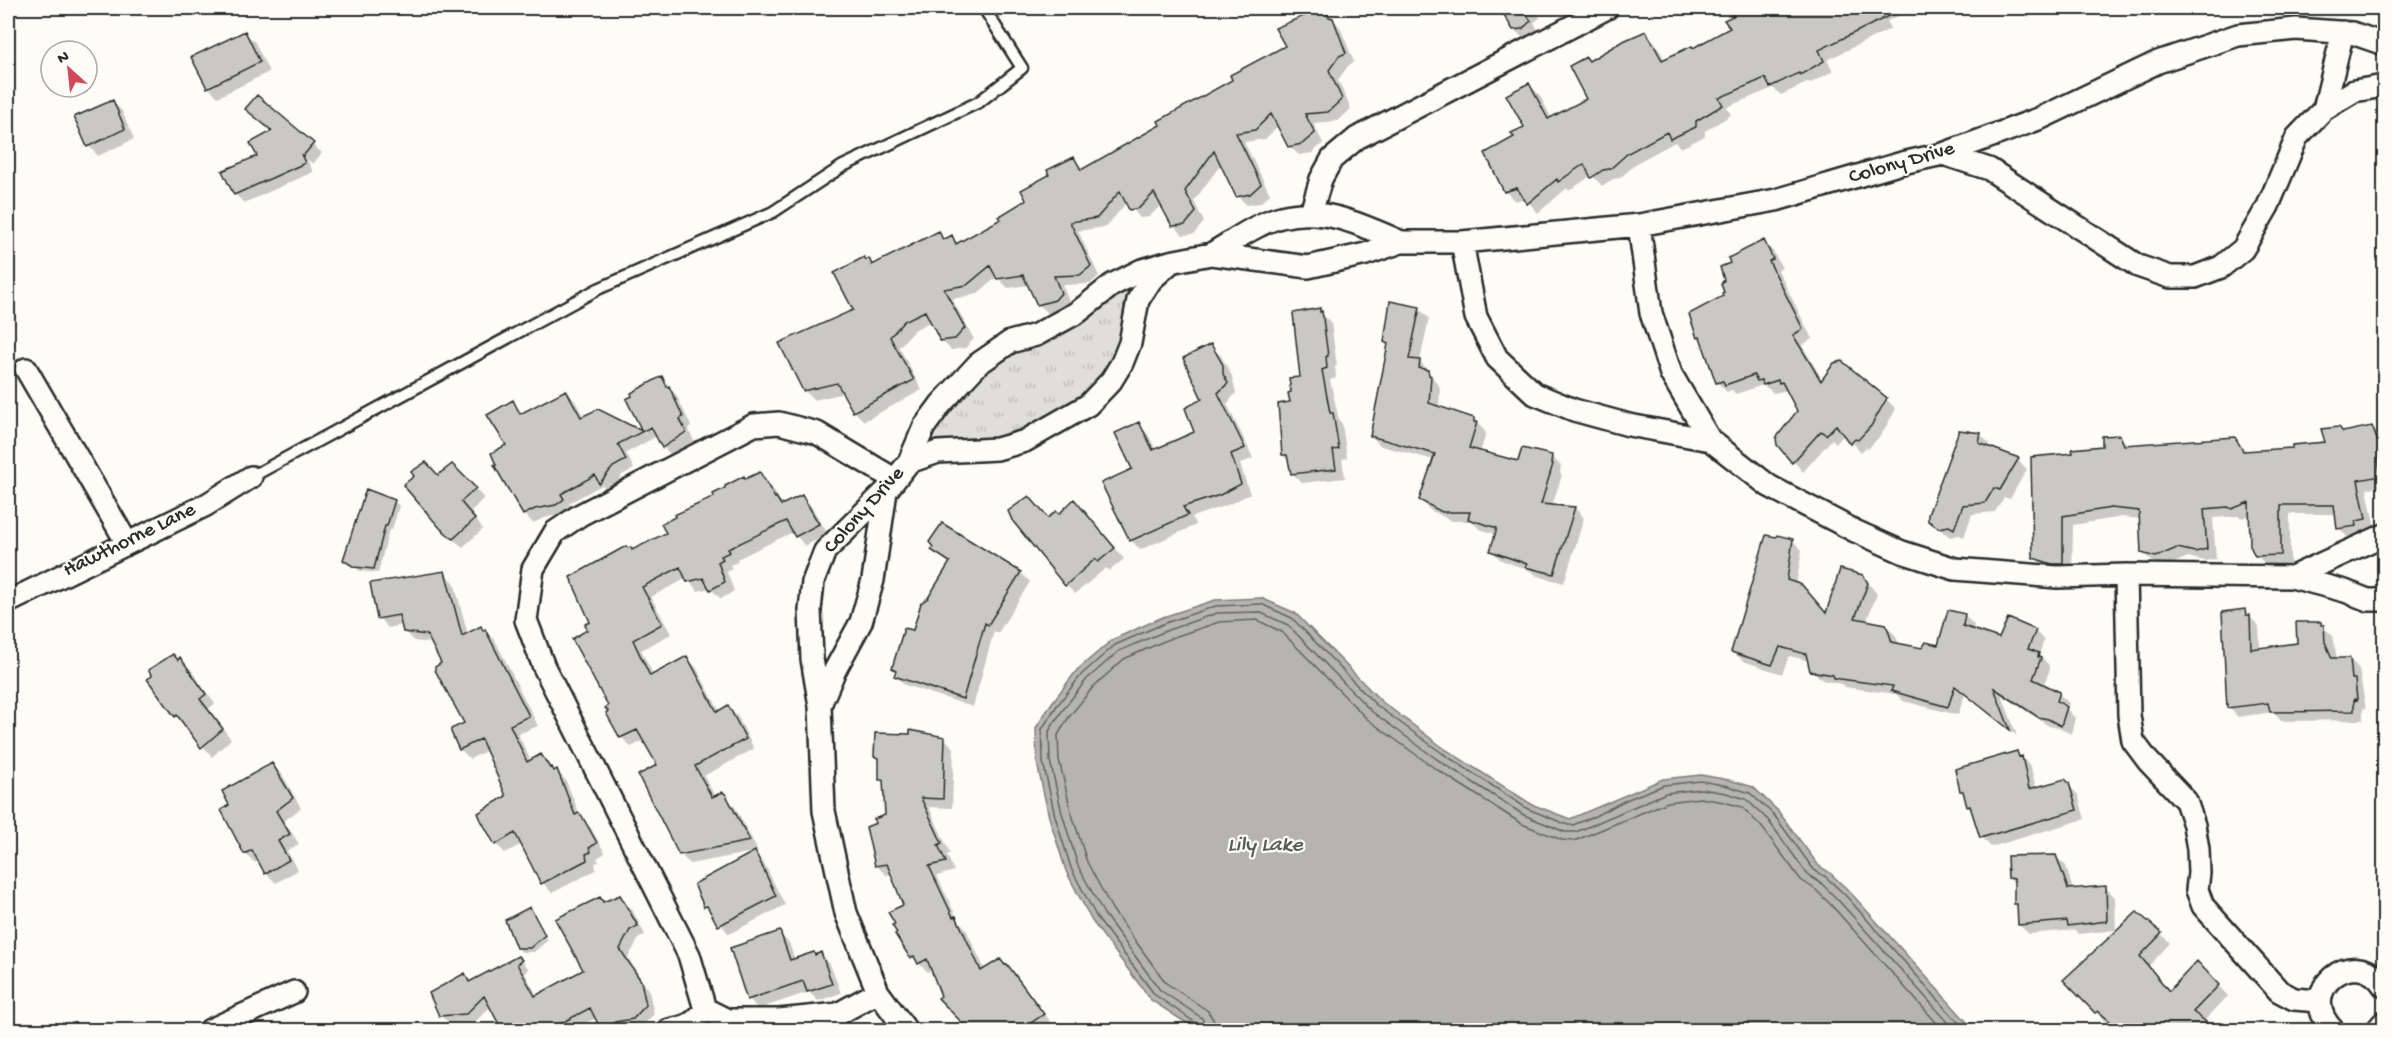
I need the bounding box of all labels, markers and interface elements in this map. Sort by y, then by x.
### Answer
north arrow [39,39,99,99]
text: N [55,48,73,70]
street label: Colony Drive [1846,137,1959,191]
street label: Colony Drive [819,461,911,560]
street label: Hawthorne Lane [60,498,201,584]
water label: Lily Lake [1227,833,1304,859]

